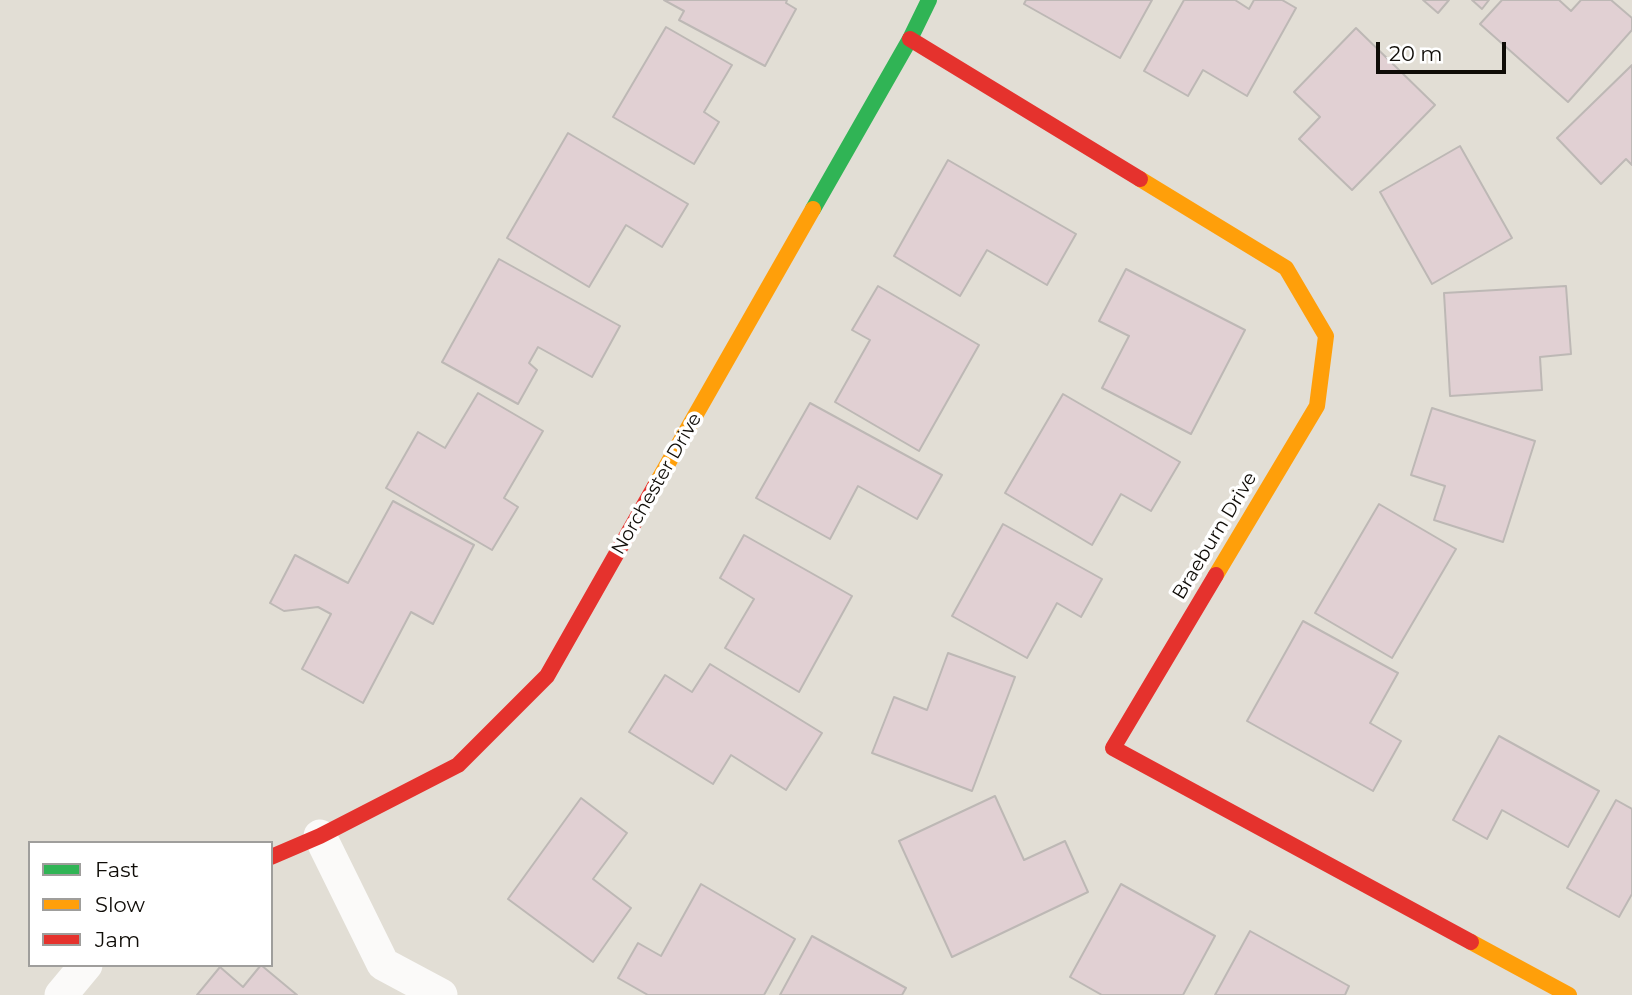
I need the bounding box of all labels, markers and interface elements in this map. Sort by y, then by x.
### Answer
scale bar [1380,28,1510,72]
text: 20 m [1389,41,1443,66]
street label: Norchester Drive [607,409,707,559]
street label: Braeburn Drive [1168,468,1262,604]
legend [28,841,273,967]
text: Fast [95,857,139,882]
text: Slow [95,892,145,917]
text: Jam [95,927,140,952]

